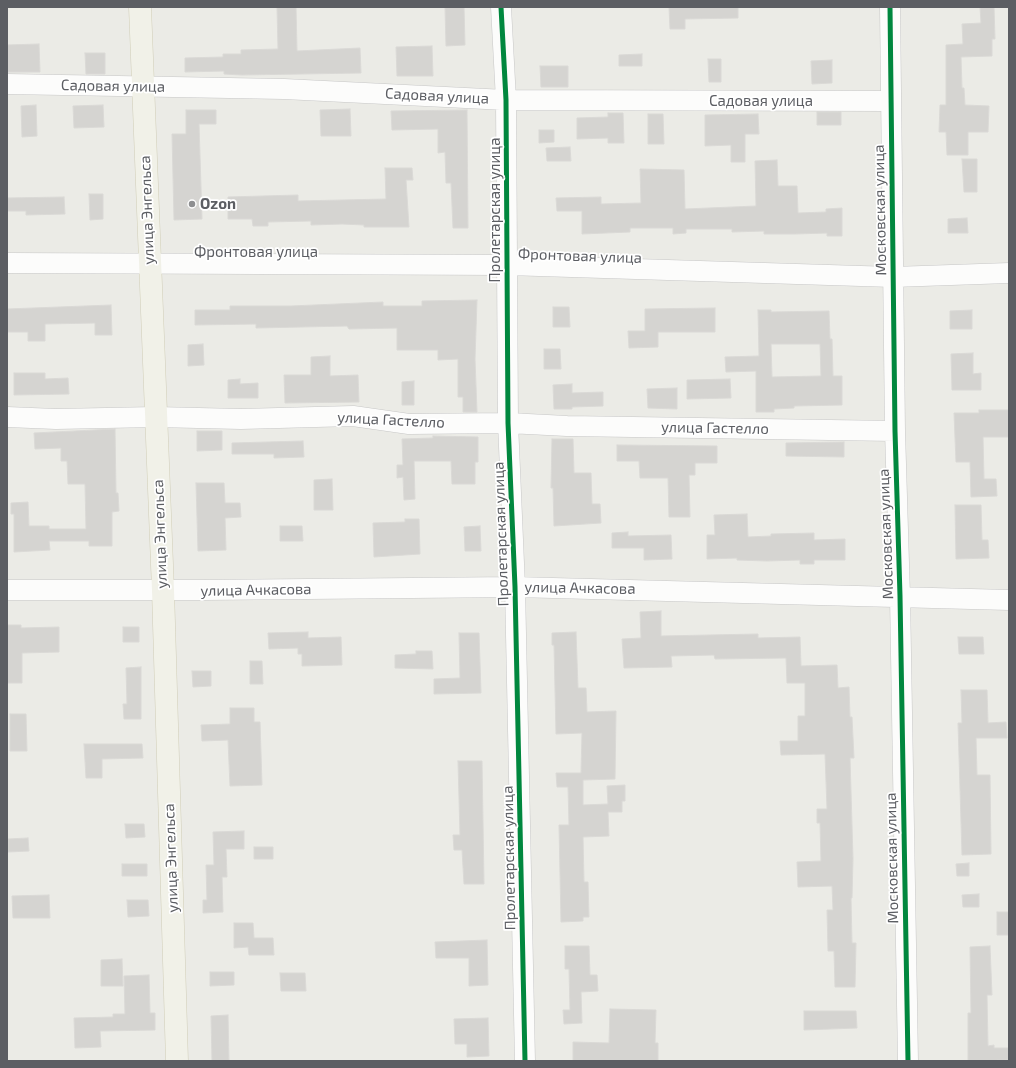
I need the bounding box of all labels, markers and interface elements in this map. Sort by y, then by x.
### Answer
street label: Садовая улица [61,76,165,96]
street label: Садовая улица [385,84,489,108]
street label: Садовая улица [709,92,813,110]
street label: Пролетарская улица [486,138,504,282]
street label: Московская улица [870,144,890,276]
street label: улица Энгельса [136,155,158,265]
place label: Ozon [200,195,236,213]
marker: Ozon [187,199,197,209]
street label: Фронтовая улица [194,243,318,261]
street label: Фронтовая улица [518,245,642,267]
street label: улица Гастелло [337,408,445,432]
street label: улица Гастелло [661,418,769,438]
street label: Пролетарская улица [489,461,513,607]
street label: Московская улица [875,468,897,600]
street label: улица Энгельса [149,479,171,589]
street label: улица Ачкасова [524,578,636,598]
street label: улица Ачкасова [200,580,312,600]
street label: Пролетарская улица [499,785,519,931]
street label: Московская улица [882,792,902,924]
street label: улица Энгельса [160,803,182,913]

